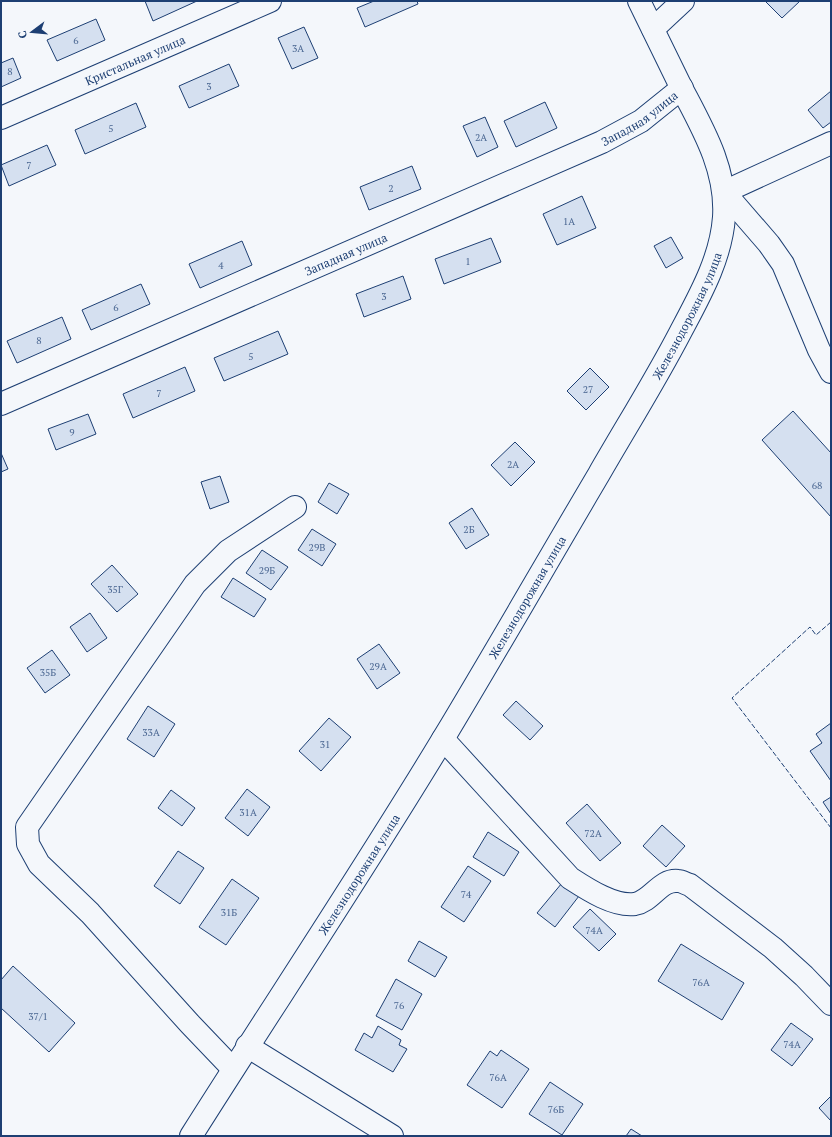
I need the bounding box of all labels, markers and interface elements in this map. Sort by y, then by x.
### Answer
north arrow [12,12,52,52]
text: С [15,29,30,40]
street label: Кристальная улица [82,31,187,88]
house number: 6 [73,34,79,47]
house number: 3А [292,42,304,55]
house number: 8 [7,65,13,78]
house number: 3 [206,80,212,93]
street label: Западная улица [598,87,680,149]
house number: 5 [108,122,114,135]
house number: 2А [475,131,487,144]
house number: 7 [26,159,32,172]
house number: 2 [388,182,394,195]
house number: 1А [563,215,575,228]
street label: Западная улица [302,229,389,278]
street label: Железнодорожная улица [649,250,724,382]
house number: 1 [465,255,471,268]
house number: 4 [218,259,224,272]
house number: 3 [381,290,387,303]
house number: 6 [113,301,119,314]
house number: 8 [36,334,42,347]
house number: 5 [248,350,254,363]
house number: 27 [583,383,593,396]
house number: 7 [156,387,162,400]
house number: 9 [69,426,75,439]
house number: 2А [507,458,519,471]
house number: 68 [812,479,822,492]
house number: 2Б [463,523,475,536]
street label: Железнодорожная улица [485,533,569,661]
house number: 29В [309,541,325,554]
house number: 29Б [259,564,275,577]
house number: 35Г [107,583,123,596]
house number: 29А [369,660,387,673]
house number: 35Б [40,666,56,679]
house number: 33А [142,726,160,739]
house number: 31 [320,738,330,751]
house number: 31А [239,806,257,819]
street label: Железнодорожная улица [315,811,403,937]
house number: 72А [584,827,602,840]
house number: 74 [461,888,472,901]
house number: 31Б [221,906,237,919]
house number: 74А [585,924,603,937]
house number: 76А [692,976,710,989]
house number: 76 [394,999,405,1012]
house number: 37/1 [28,1010,48,1023]
house number: 74А [783,1038,801,1051]
house number: 76А [489,1071,507,1084]
house number: 76Б [548,1103,564,1116]

